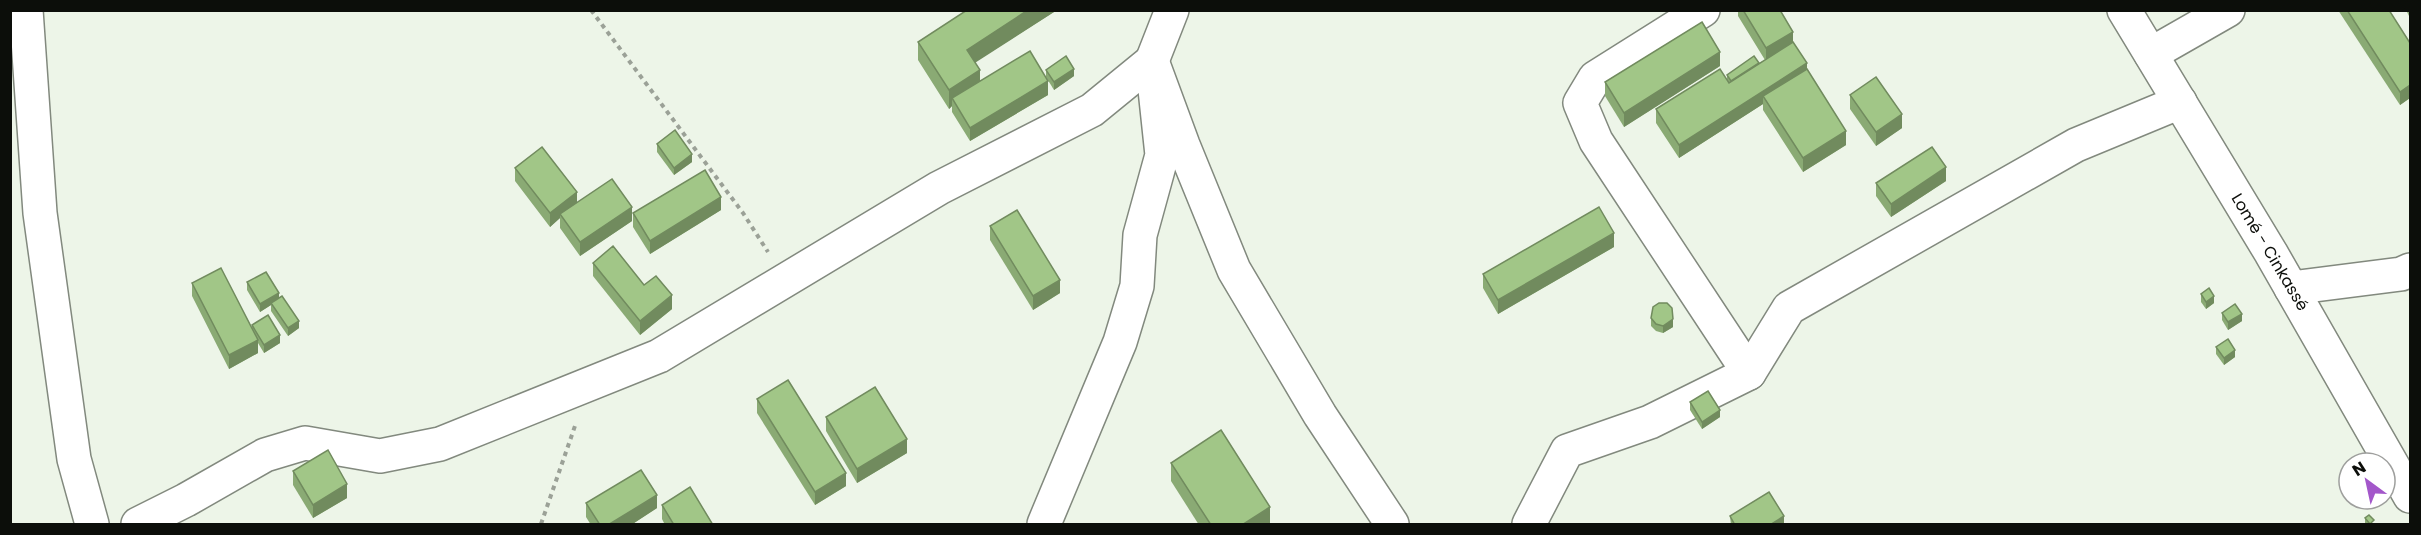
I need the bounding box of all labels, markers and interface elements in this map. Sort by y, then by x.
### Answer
street label: Lomé - Cinkassé [2226,189,2314,315]
north arrow [2337,451,2397,511]
text: N [2348,456,2370,482]

